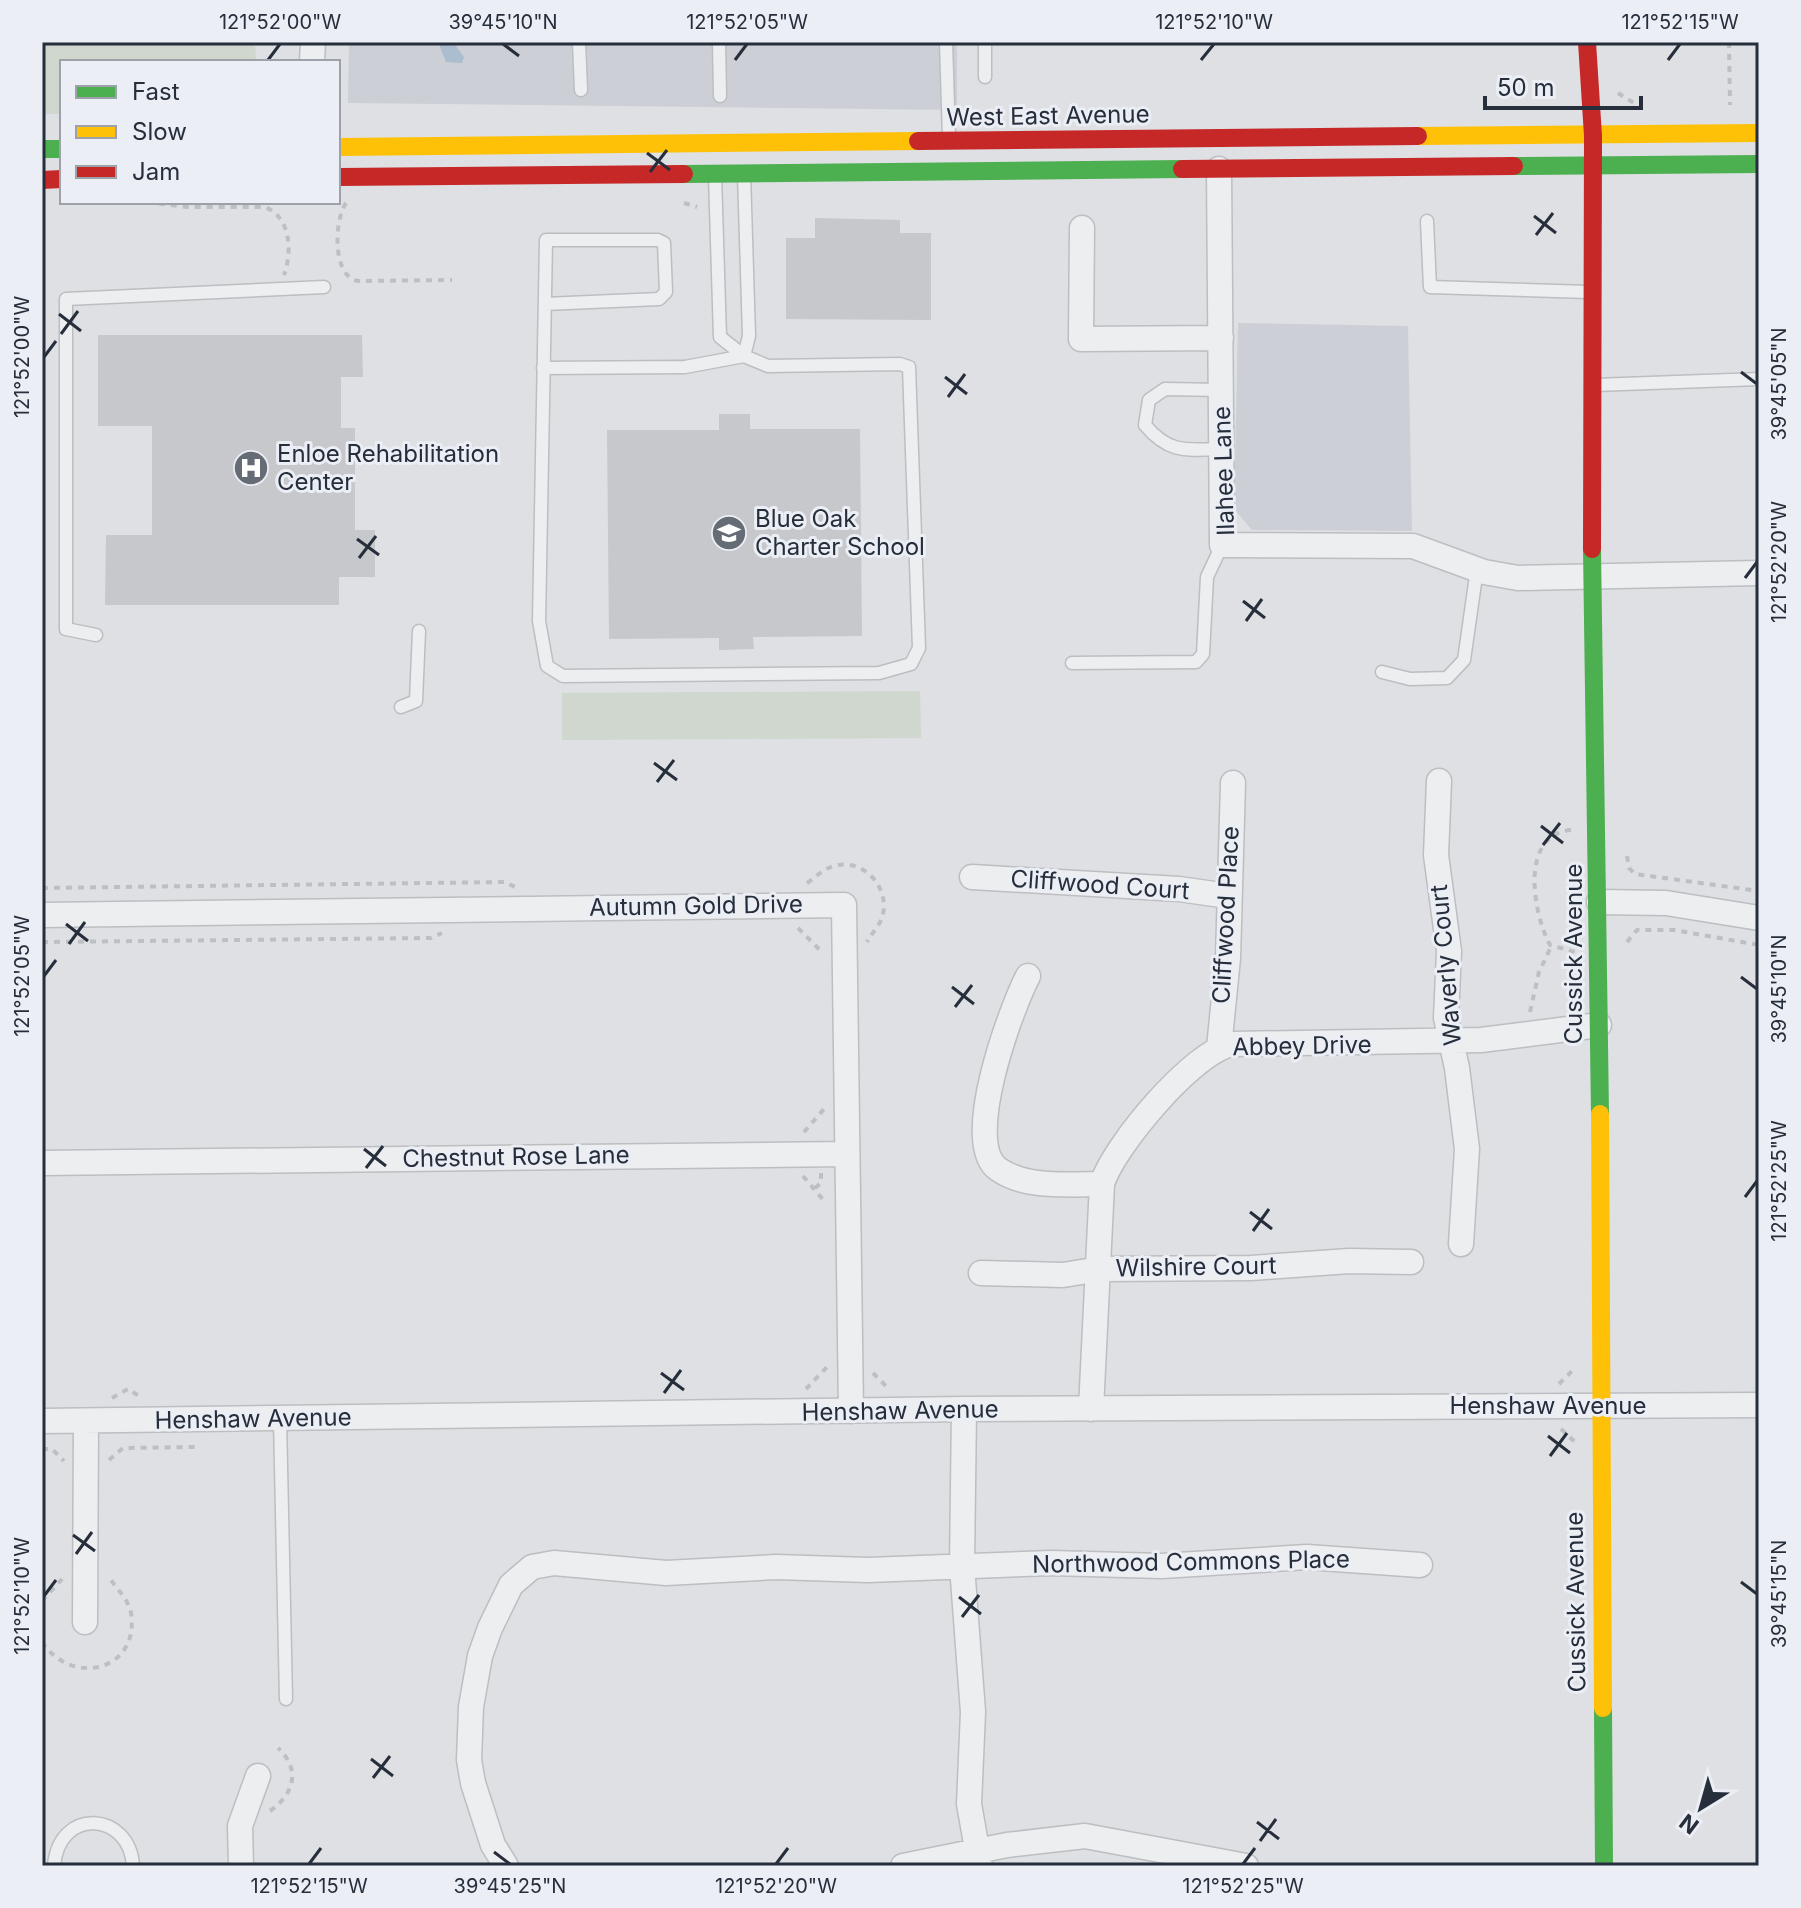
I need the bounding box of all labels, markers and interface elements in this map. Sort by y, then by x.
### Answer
text: 121°52'00"W [219,10,341,34]
text: 39°45'10"N [448,10,558,34]
text: 121°52'05"W [686,10,808,34]
text: 121°52'10"W [1155,10,1273,34]
text: 121°52'15"W [1621,10,1739,34]
legend [60,60,340,204]
scale bar [1485,60,1641,110]
text: 50 m [1497,73,1555,102]
text: Fast [132,77,180,106]
street label: West East Avenue [946,99,1150,132]
text: Slow [132,117,187,146]
text: Jam [132,157,180,186]
text: 121°52'00"W [10,296,34,418]
text: 39°45'05"N [1767,327,1791,441]
street label: Ilahee Lane [1207,406,1240,536]
place label: Enloe Rehabilitation Center [277,439,499,496]
hospital icon: Enloe Rehabilitation Center [232,449,270,487]
text: 121°52'20"W [1767,501,1791,623]
place label: Blue Oak Charter School [755,504,925,561]
school or university icon: Blue Oak Charter School [710,514,748,552]
street label: Cliffwood Place [1206,825,1245,1005]
street label: Cliffwood Court [1010,864,1191,905]
street label: Cussick Avenue [1559,864,1588,1044]
street label: Waverly Court [1424,883,1467,1047]
street label: Autumn Gold Drive [589,889,803,922]
text: 121°52'05"W [10,915,34,1037]
text: 39°45'10"N [1767,934,1791,1044]
street label: Abbey Drive [1232,1030,1372,1061]
text: 121°52'25"W [1767,1120,1791,1242]
street label: Chestnut Rose Lane [402,1140,630,1173]
street label: Wilshire Court [1115,1251,1277,1282]
street label: Henshaw Avenue [1449,1391,1647,1420]
street label: Henshaw Avenue [801,1394,999,1427]
street label: Henshaw Avenue [154,1402,352,1435]
street label: Cussick Avenue [1559,1511,1592,1693]
text: 121°52'10"W [10,1537,34,1655]
text: 39°45'15"N [1767,1540,1791,1648]
street label: Northwood Commons Place [1032,1544,1350,1579]
north arrow [1661,1768,1741,1848]
text: N [1674,1809,1703,1839]
text: 121°52'15"W [250,1874,368,1898]
text: 39°45'25"N [454,1874,566,1898]
text: 121°52'20"W [715,1874,837,1898]
text: 121°52'25"W [1182,1874,1304,1898]

